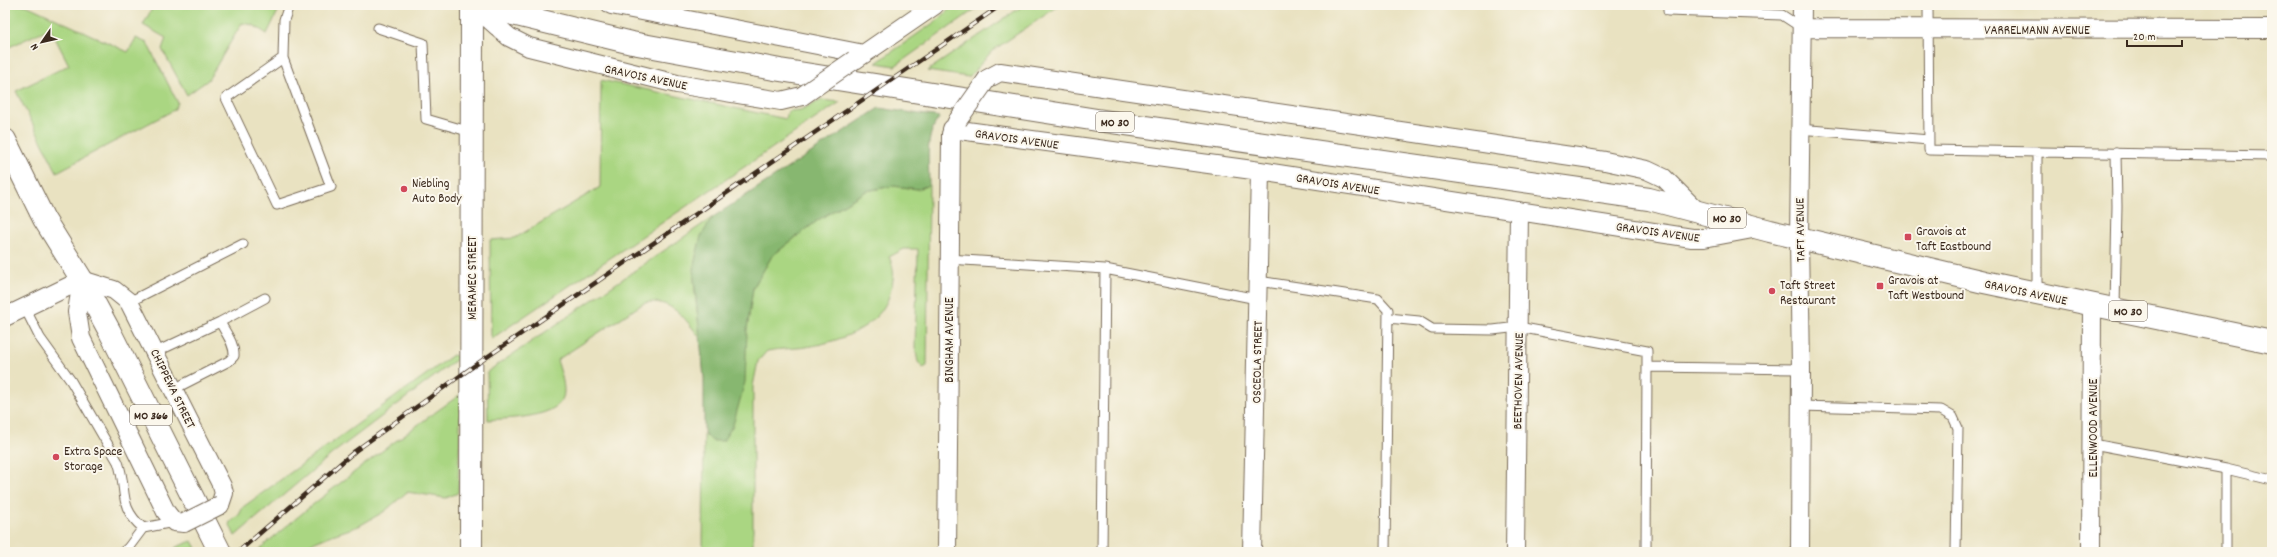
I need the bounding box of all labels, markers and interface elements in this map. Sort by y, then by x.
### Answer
north arrow [22,22,62,62]
street label: VARRELMANN AVENUE [1984,22,2090,41]
scale bar [2127,22,2182,48]
text: 20 m [2133,29,2156,46]
text: N [27,39,44,53]
street label: GRAVOIS AVENUE [602,60,689,97]
road number: MO 30 [1096,112,1134,132]
street label: GRAVOIS AVENUE [974,125,1060,156]
street label: GRAVOIS AVENUE [1294,169,1381,201]
place label: Niebling Auto Body [412,175,462,209]
marker: Niebling Auto Body [399,184,409,194]
street label: TAFT AVENUE [1791,198,1812,262]
road number: MO 30 [1708,208,1746,228]
street label: GRAVOIS AVENUE [1615,218,1701,249]
place label: Gravois at Taft Eastbound [1916,223,1991,257]
marker: Gravois at Taft Eastbound [1903,232,1913,242]
street label: MERAMEC STREET [464,236,483,320]
place label: Gravois at Taft Westbound [1888,272,1964,306]
street label: GRAVOIS AVENUE [1982,275,2069,312]
place label: Taft Street Restaurant [1780,277,1836,311]
marker: Gravois at Taft Westbound [1875,281,1885,291]
marker: Taft Street Restaurant [1767,286,1777,296]
street label: BINGHAM AVENUE [941,297,960,383]
road number: MO 30 [2109,301,2147,321]
street label: OSCEOLA STREET [1248,321,1269,404]
street label: BEETHOVEN AVENUE [1509,332,1530,430]
street label: CHIPPEWA STREET [144,346,199,432]
street label: ELLENWOOD AVENUE [2085,379,2104,477]
road number: MO 366 [130,405,172,425]
place label: Extra Space Storage [64,443,122,477]
marker: Extra Space Storage [51,452,61,462]

